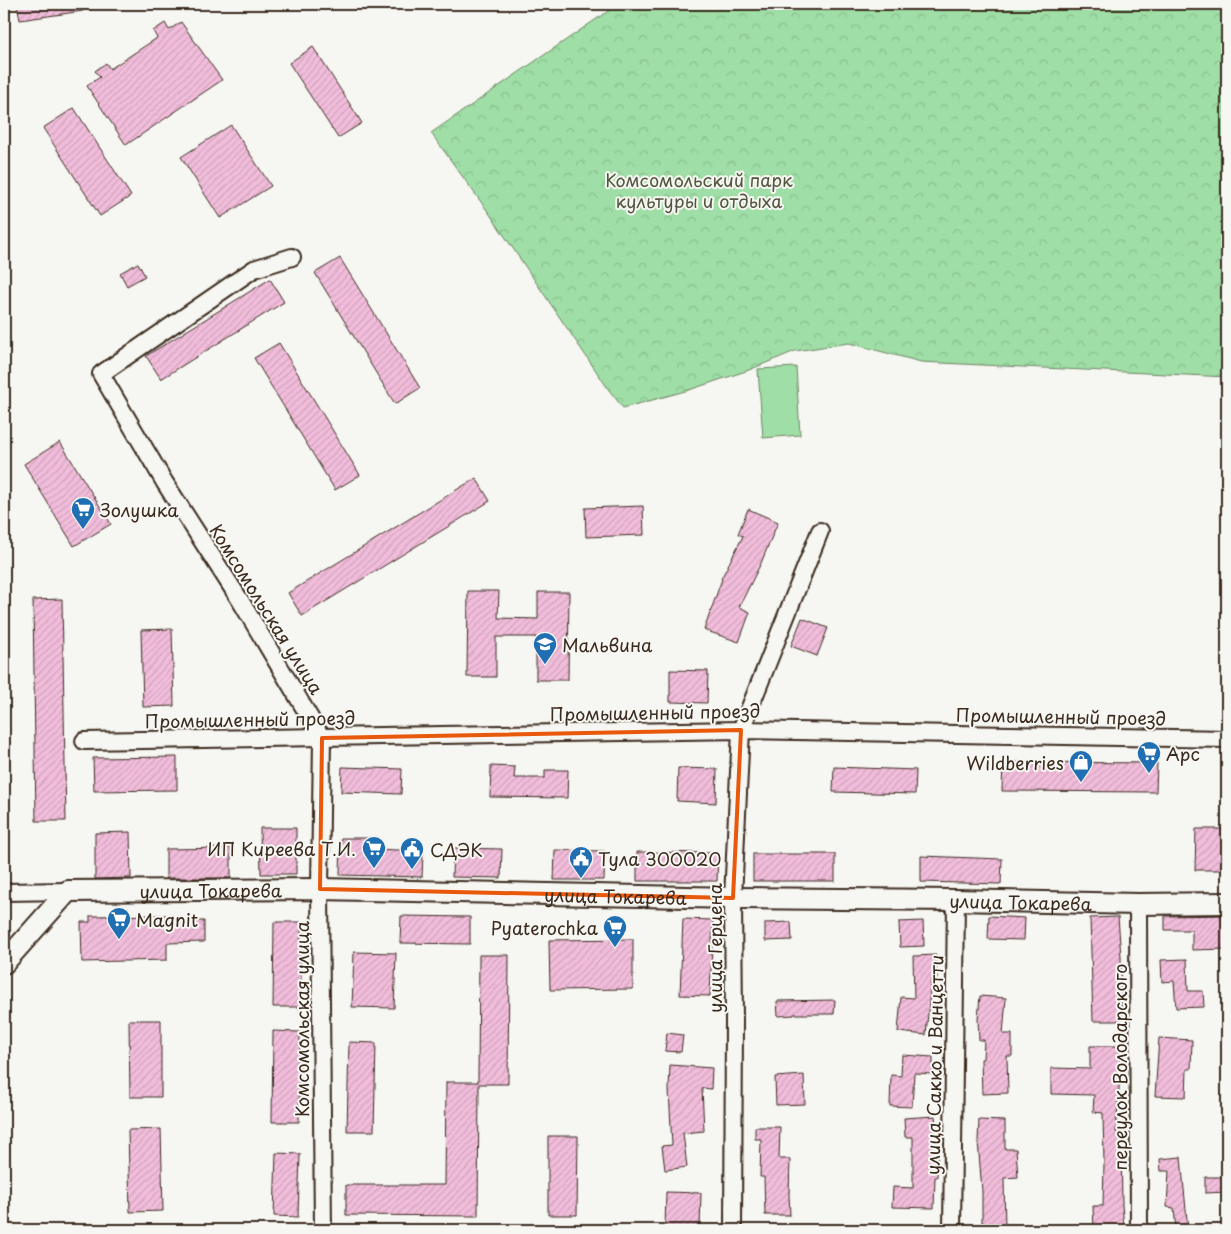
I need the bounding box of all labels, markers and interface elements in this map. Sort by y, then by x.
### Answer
park label: Комсомольский парк культуры и отдыха [605,166,793,214]
supermarket icon: Золушка [70,496,96,530]
place label: Золушка [100,496,179,523]
street label: Комсомольская улица [204,519,331,700]
school or university icon: Мальвина [532,631,558,665]
place label: Мальвина [562,631,653,658]
street label: Промышленный проезд [550,697,760,727]
street label: Промышленный проезд [956,701,1166,731]
street label: Промышленный проезд [145,704,355,734]
supermarket icon: Арс [1136,740,1162,774]
place label: Арс [1166,740,1200,767]
place label: Wildberries [966,749,1064,776]
shop icon: Wildberries [1068,749,1094,783]
place label: ИП Киреева Т.И. [207,835,356,862]
supermarket icon: ИП Киреева Т.И. [361,835,387,869]
public building icon: СДЭК [399,836,425,870]
place label: СДЭК [430,836,483,863]
public building icon: Тула 300020 [568,845,594,879]
place label: Тула 300020 [598,845,721,872]
street label: улица Токарева [139,876,283,904]
street label: улица Токарева [544,880,688,911]
street label: улица Герцена [701,882,728,1013]
street label: улица Токарева [949,886,1093,916]
supermarket icon: Magnit [106,906,132,940]
place label: Magnit [136,906,198,933]
place label: Pyaterochka [491,914,599,941]
supermarket icon: Pyaterochka [602,914,628,948]
street label: Комсомольская улица [288,920,315,1117]
street label: улица Сакко и Ванцетти [919,955,949,1175]
street label: переулок Володарского [1106,964,1133,1170]

